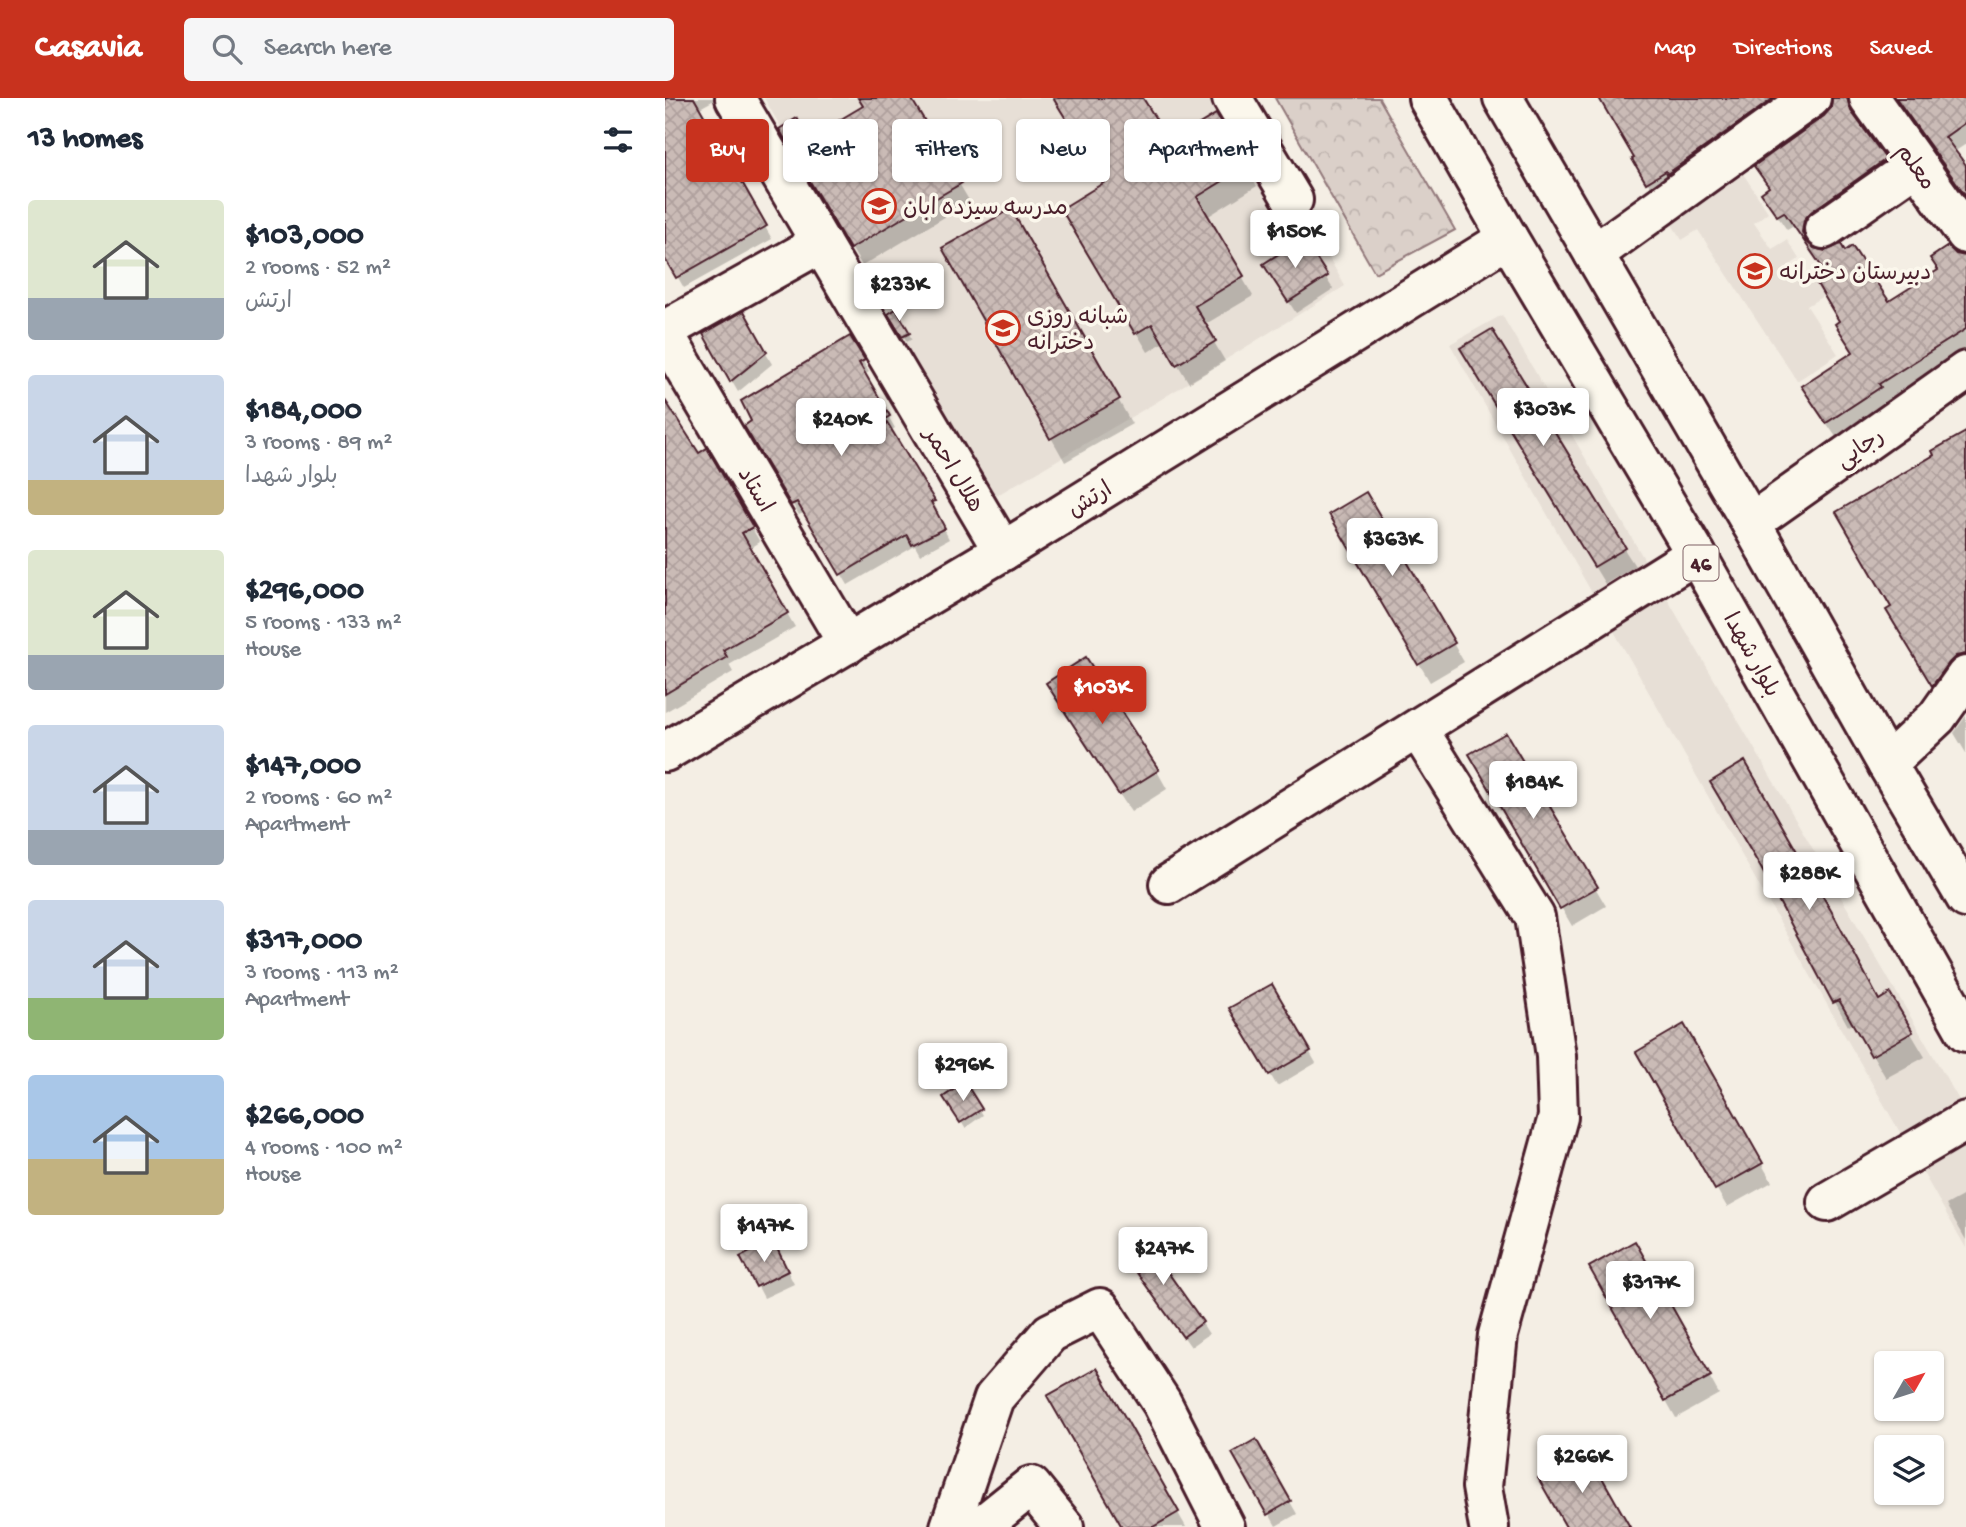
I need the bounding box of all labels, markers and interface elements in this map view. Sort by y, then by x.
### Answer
search box [184,18,674,81]
text: Casavia [35,30,142,68]
icon: search [208,30,246,68]
text: Search here [264,34,392,65]
text: Map [1654,35,1696,64]
text: Directions [1734,35,1832,64]
text: Saved [1870,35,1931,64]
chip: Buy [686,119,769,182]
chip: Rent [783,119,878,182]
chip: Filters [892,119,1002,182]
chip: New [1016,119,1110,182]
chip: Apartment [1124,119,1281,182]
icon: filters [599,121,637,159]
text: 13 homes [28,123,142,158]
street label: معلم [1888,140,1940,197]
school or university icon: مدرسه سیزده ابان [860,187,898,225]
place label: مدرسه سیزده ابان [903,196,1068,223]
pin: $150K [1246,211,1344,270]
text: $150K [1266,219,1324,246]
text: $103,000 [245,220,364,255]
icon: home [84,228,168,312]
school or university icon: دبیرستان دخترانه [1736,252,1774,290]
text: 2 rooms · 52 m² [245,255,391,282]
place label: دبیرستان دخترانه [1779,261,1931,288]
pin: $233K [850,264,948,323]
text: $233K [870,272,928,299]
text: ارتش [245,289,292,316]
place label: شبانه روزی دخترانه [1027,305,1128,358]
school or university icon: شبانه روزی دخترانه [984,309,1022,347]
pin: $303K [1494,388,1592,448]
text: $184,000 [245,395,362,430]
text: $303K [1513,397,1573,424]
pin: $240K [792,398,890,458]
icon: home [84,403,168,487]
text: $240K [812,407,870,434]
street label: هلال احمر [915,421,988,518]
street label: رجایی [1832,424,1890,476]
text: 3 rooms · 89 m² [245,430,392,457]
street label: استاد [730,463,778,518]
text: بلوار شهدا [245,464,338,491]
street label: ارتش [1064,477,1118,525]
pin: $363K [1343,518,1441,578]
text: $363K [1363,527,1421,554]
road number: 46 [1683,546,1719,580]
text: $296,000 [245,575,364,610]
icon: home [84,578,168,662]
street label: بلوار شهدا [1716,609,1784,703]
text: 5 rooms · 133 m² [245,610,402,637]
text: House [245,637,301,664]
pin: $103K [1053,666,1151,726]
text: $103K [1073,675,1131,702]
text: $147,000 [245,750,361,785]
icon: home [84,753,168,837]
pin: $184K [1484,762,1582,821]
text: $184K [1505,770,1561,797]
text: 2 rooms · 60 m² [245,785,392,812]
text: Apartment [245,812,349,839]
pin: $288K [1760,852,1858,912]
text: $288K [1779,861,1839,888]
text: $317,000 [245,925,362,960]
icon: home [84,928,168,1012]
text: 3 rooms · 113 m² [245,960,399,987]
text: Apartment [245,987,349,1014]
pin: $296K [914,1044,1012,1103]
text: $296K [934,1052,992,1079]
text: $266,000 [245,1100,364,1135]
icon: home [84,1103,168,1187]
text: 4 rooms · 100 m² [245,1135,403,1162]
text: House [245,1162,301,1189]
pin: $147K [715,1204,813,1264]
text: $147K [736,1213,792,1240]
pin: $247K [1114,1228,1212,1287]
text: $247K [1134,1236,1192,1263]
pin: $317K [1601,1262,1699,1321]
text: $317K [1622,1270,1678,1297]
north arrow [1874,1351,1944,1421]
map controls [1874,1351,1944,1505]
button: layers [1874,1435,1944,1505]
pin: $266K [1533,1436,1631,1495]
text: $266K [1553,1444,1611,1471]

